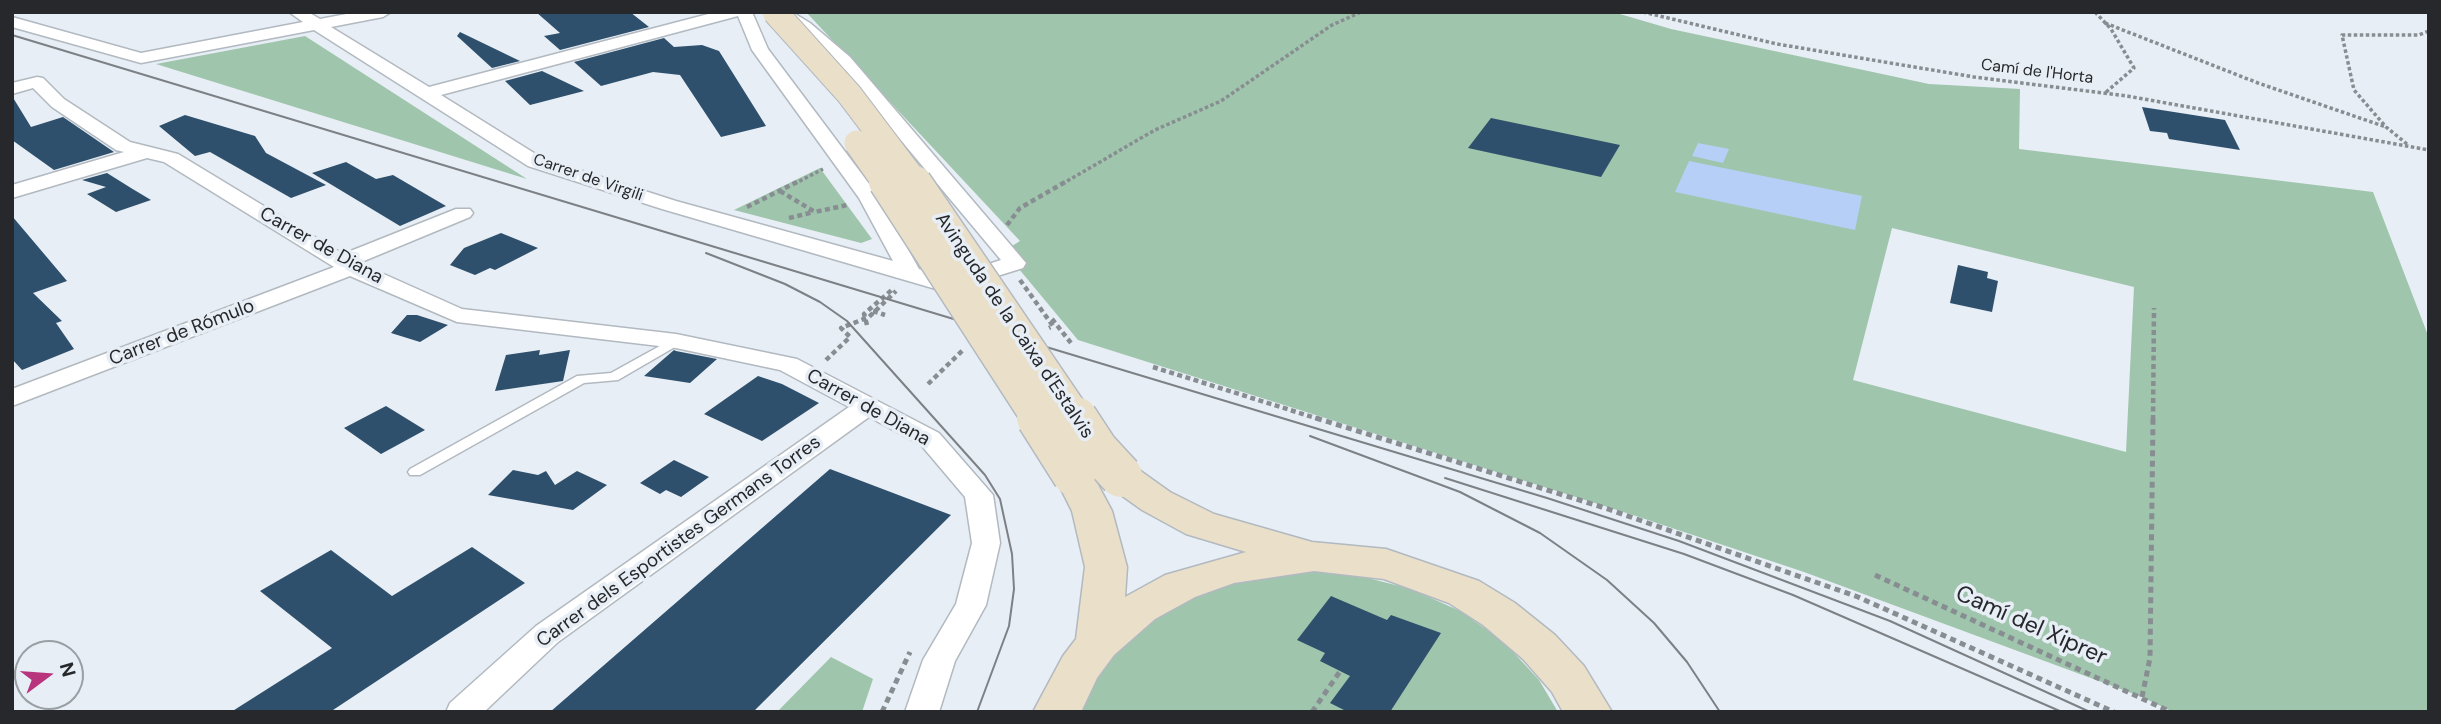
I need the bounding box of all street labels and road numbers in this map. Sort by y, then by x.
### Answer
street label: Camí de l'Horta [1980,56,2094,88]
street label: Carrer de Virgili [531,150,645,206]
street label: Carrer de Diana [255,203,387,289]
street label: Avinguda de la Caixa d'Estalvis [930,209,1098,443]
street label: Carrer de Rómulo [106,295,258,371]
street label: Carrer de Diana [802,365,934,451]
street label: Carrer dels Esportistes Germans Torres [533,431,825,653]
street label: Camí del Xiprer [1951,580,2111,672]

